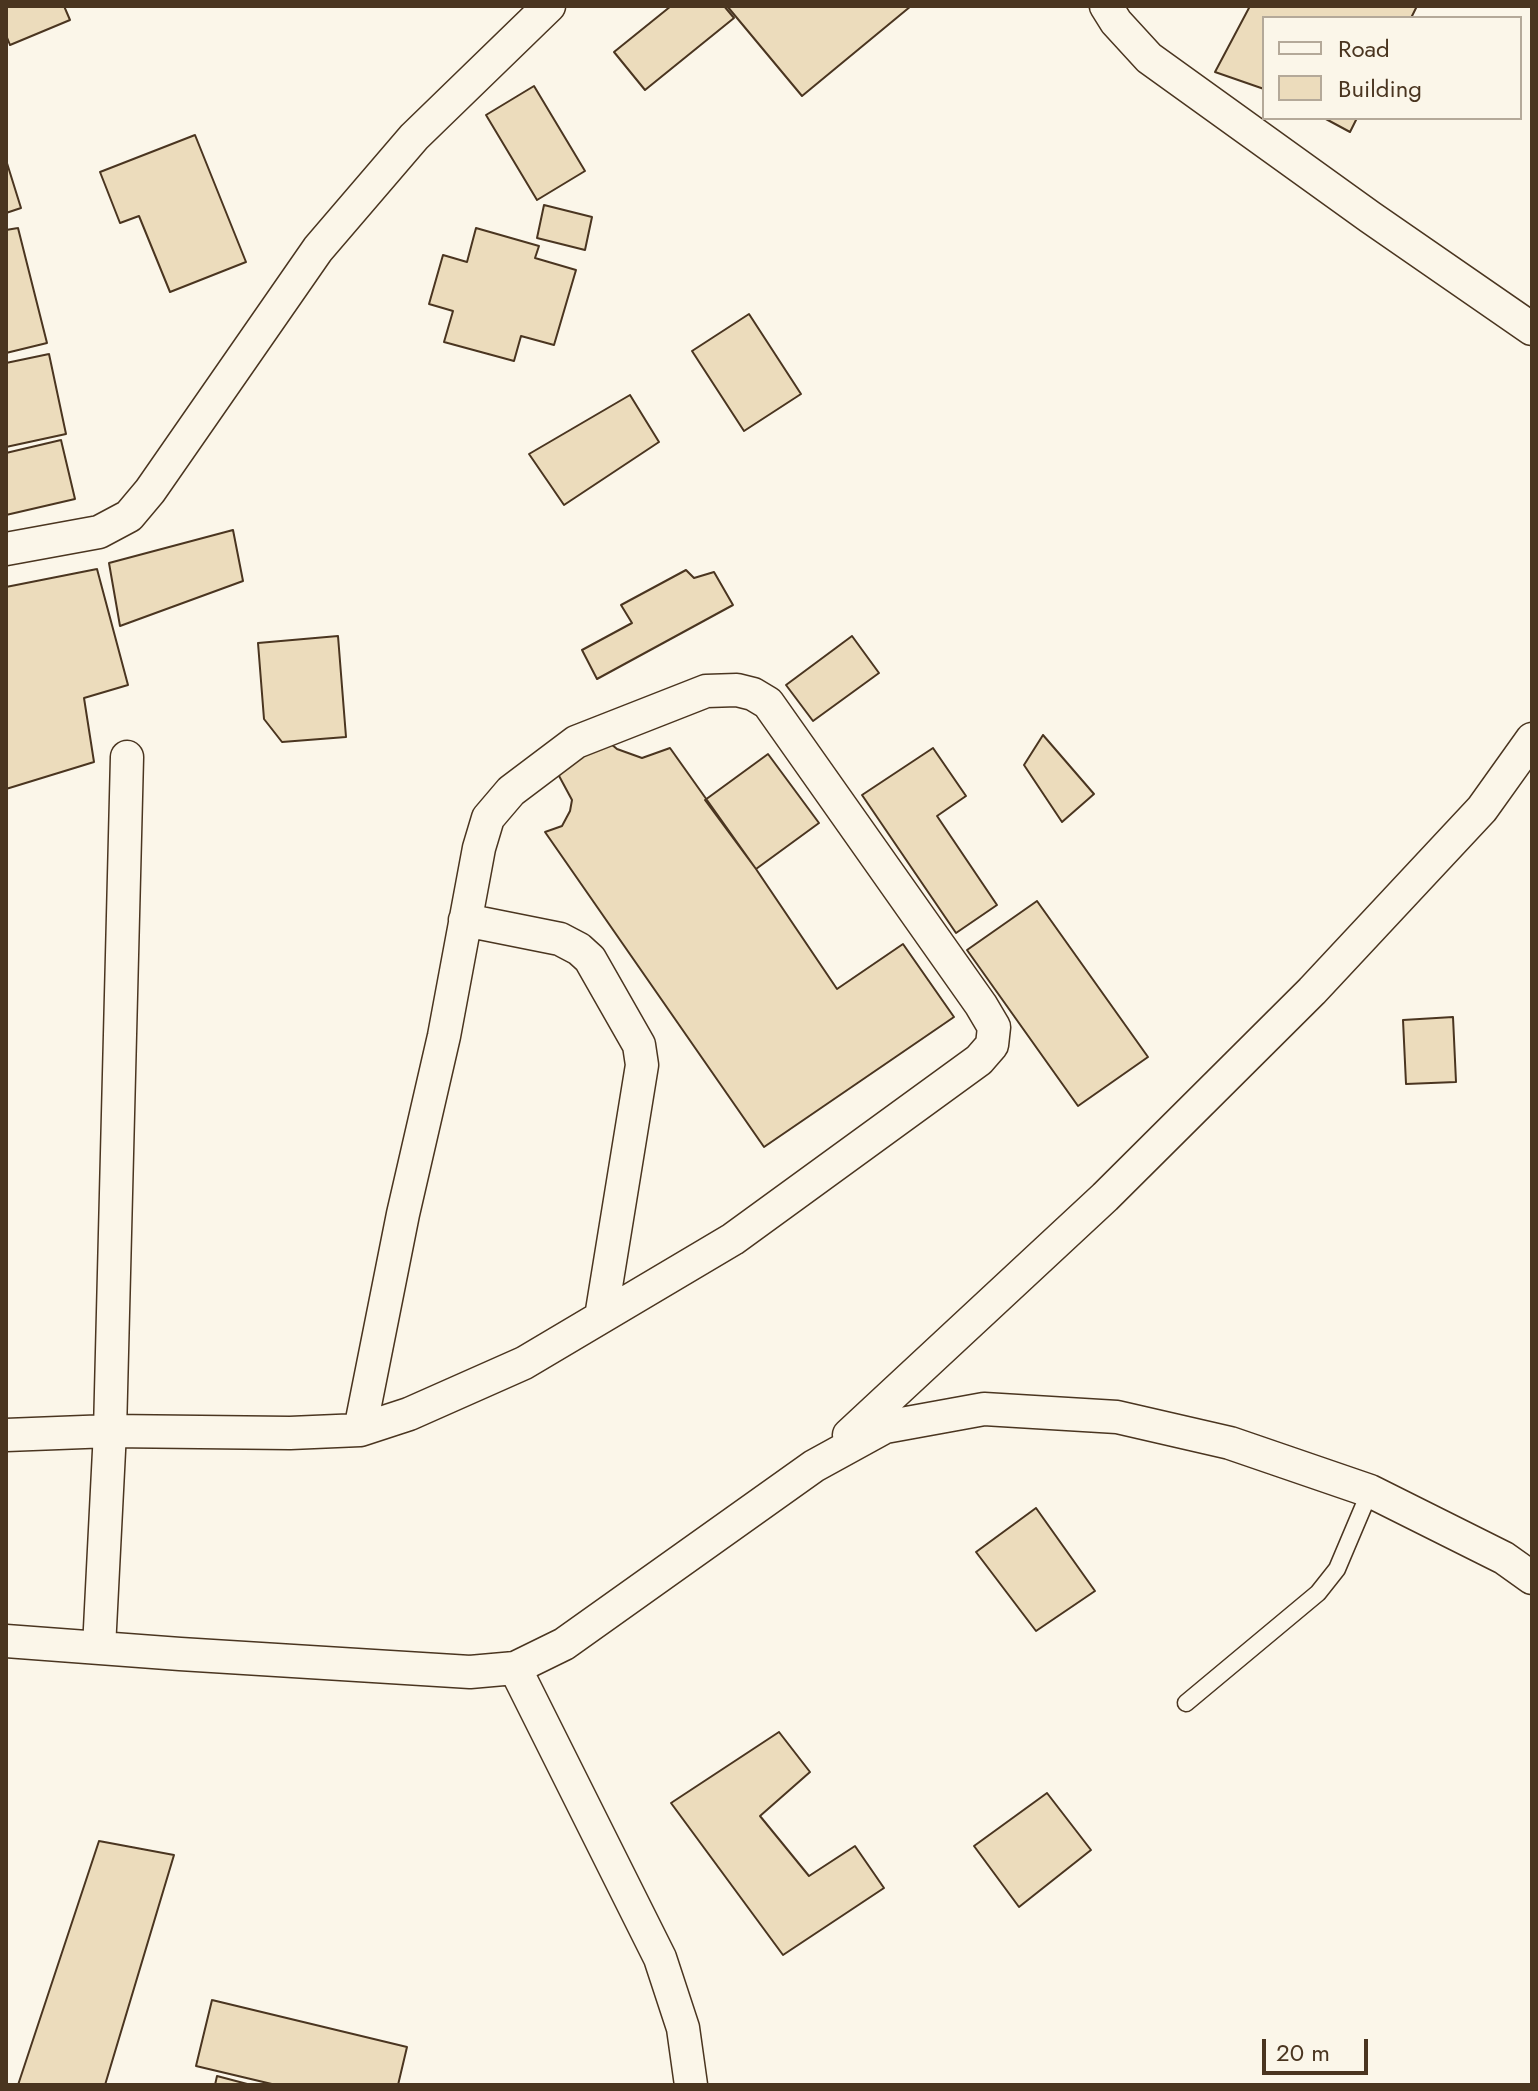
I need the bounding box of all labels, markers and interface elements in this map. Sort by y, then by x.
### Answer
legend [1262,16,1522,120]
text: Road [1338,31,1390,66]
text: Building [1338,71,1422,106]
scale bar [1266,2023,1372,2073]
text: 20 m [1276,2035,1330,2070]

